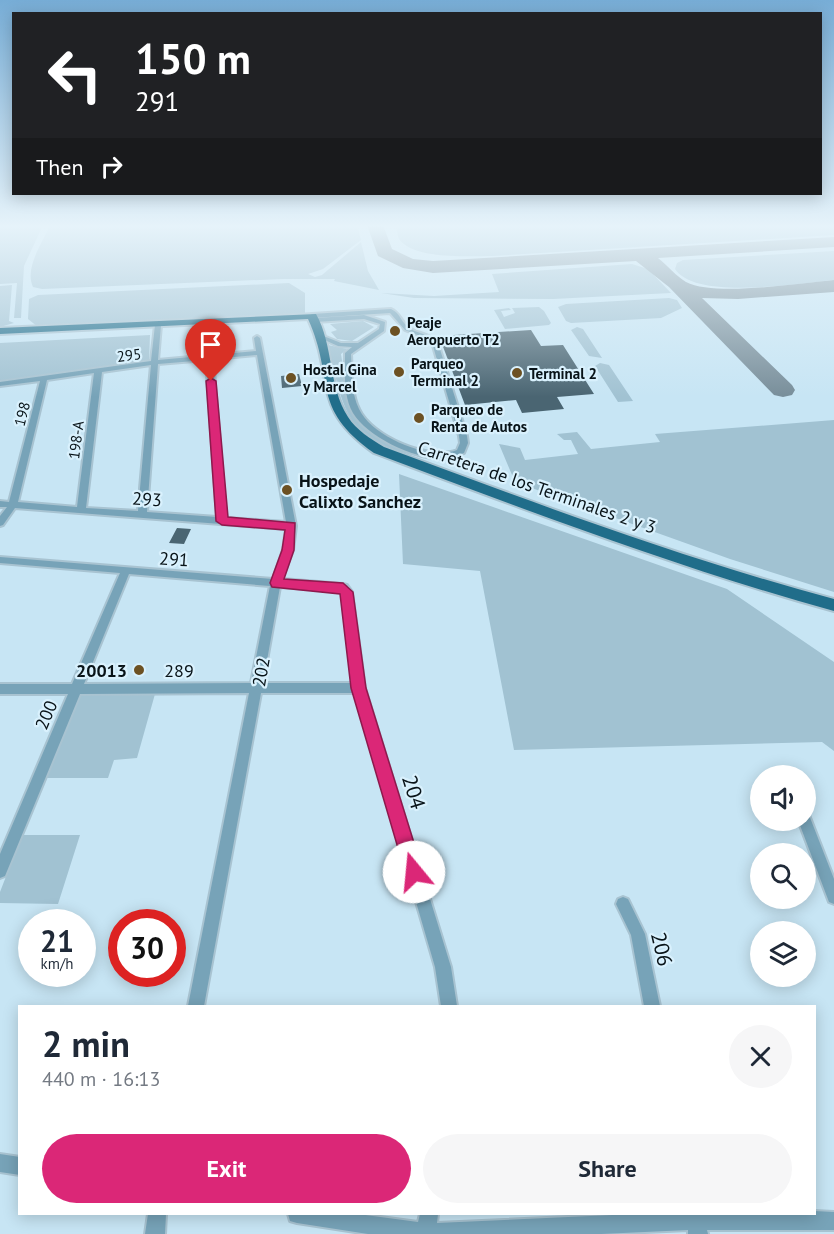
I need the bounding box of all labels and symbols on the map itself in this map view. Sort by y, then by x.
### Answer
place label: Peaje Aeropuerto T2 [407,313,500,349]
pin [185,319,236,381]
marker: Peaje Aeropuerto T2 [388,324,402,338]
street label: 295 [116,344,142,366]
place label: Parqueo Terminal 2 [411,354,479,390]
place label: Hostal Gina y Marcel [302,360,377,396]
place label: Terminal 2 [529,364,597,383]
marker: Parqueo Terminal 2 [392,365,406,379]
marker: Terminal 2 [510,366,524,380]
marker: Hostal Gina y Marcel [284,371,298,385]
street label: 198 [10,400,34,428]
place label: Parqueo de Renta de Autos [431,400,527,436]
marker: Parqueo de Renta de Autos [412,411,426,425]
street label: 198-A [64,419,88,460]
street label: Carretera de los Terminales 2 y 3 [415,435,659,539]
place label: Hospedaje Calixto Sanchez [299,469,421,513]
marker: Hospedaje Calixto Sanchez [280,483,294,497]
street label: 293 [132,487,162,511]
street label: 291 [159,547,189,571]
street label: 202 [247,656,275,688]
place label: 20013 [76,659,127,682]
street label: 289 [164,659,194,682]
marker: 20013 [132,663,146,677]
street label: 200 [30,697,62,733]
street label: 204 [396,772,432,812]
position arrow [382,840,446,904]
speed limit sign: 30 [108,909,186,987]
street label: 206 [645,929,679,969]

